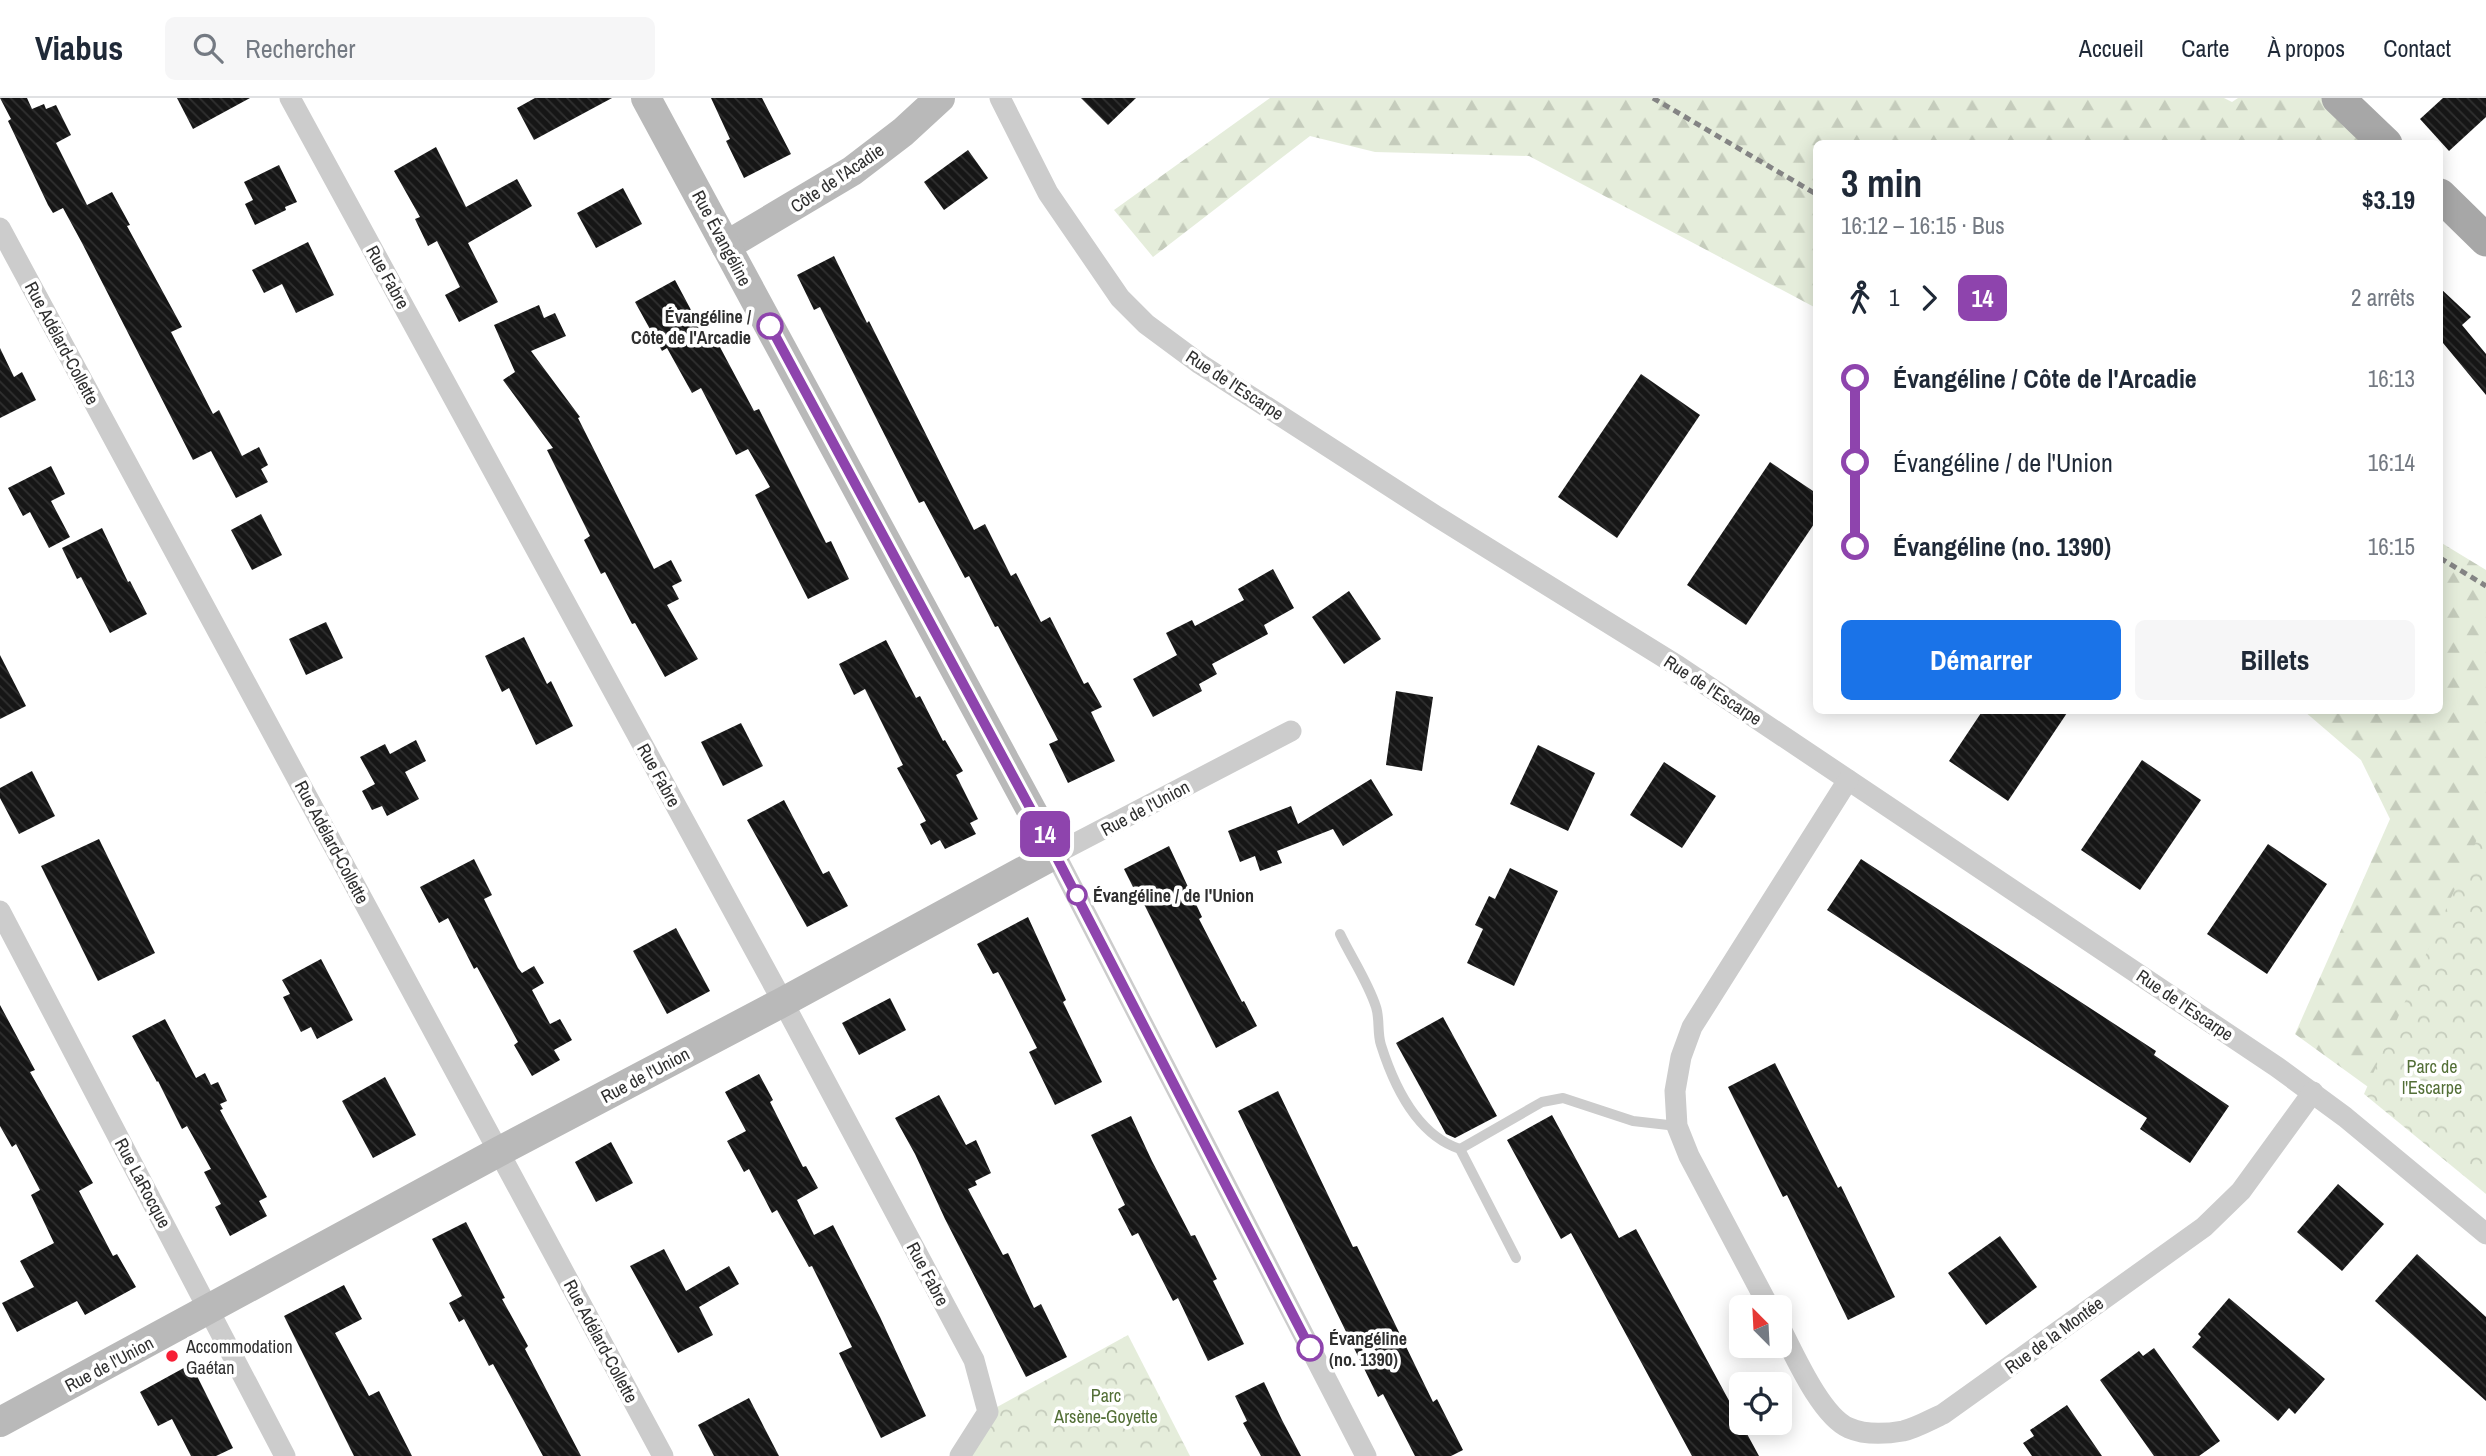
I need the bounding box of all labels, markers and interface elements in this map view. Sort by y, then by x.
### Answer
search box [165,17,655,80]
text: Viabus [35,26,123,70]
icon: search [189,29,227,67]
text: Rechercher [245,31,355,66]
text: Accueil [2079,32,2143,64]
text: Carte [2181,32,2229,64]
text: À propos [2267,32,2345,64]
text: Contact [2383,32,2451,64]
street label: Côte de l'Acadie [785,137,889,219]
text: 3 min [1841,158,1922,209]
text: $3.19 [2362,182,2415,217]
street label: Rue Évangéline [686,186,758,290]
text: 16:12 – 16:15 · Bus [1841,210,2005,241]
street label: Rue Fabre [360,241,416,313]
street label: Rue Adélard-Collette [19,277,105,409]
icon: walk [1841,279,1879,317]
icon: forward [1910,279,1948,317]
text: 1 [1889,282,1900,313]
text: 14 [1972,282,1993,314]
text: 2 arrêts [2351,282,2415,313]
place label: Évangéline / Côte de l'Arcadie [631,304,752,350]
marker: Évangéline / Côte de l'Arcadie [757,313,783,339]
street label: Rue de l'Escarpe [1181,344,1289,426]
text: Évangéline / Côte de l'Arcadie [1893,361,2197,396]
text: 16:13 [2368,363,2415,394]
text: Évangéline / de l'Union [1893,445,2113,480]
text: 16:14 [2368,447,2415,478]
text: Évangéline (no. 1390) [1893,529,2111,564]
text: 16:15 [2368,531,2415,562]
button: Démarrer [1841,620,2121,700]
button: Billets [2135,620,2415,700]
street label: Rue de l'Escarpe [1659,649,1767,731]
street label: Rue Fabre [631,739,687,811]
street label: Rue de l'Union [1096,774,1194,842]
street label: Rue Adélard-Collette [289,776,375,908]
line badge: 14 [1014,811,1076,857]
text: 14 [1034,818,1056,850]
place label: Évangéline / de l'Union [1093,883,1254,908]
marker: Évangéline / de l'Union [1067,885,1087,905]
street label: Rue de l'Escarpe [2132,963,2238,1047]
street label: Rue de l'Union [596,1041,694,1109]
park label: Parc de l'Escarpe [2402,1054,2462,1100]
street label: Rue LaRocque [109,1134,177,1232]
street label: Rue Fabre [901,1238,955,1310]
street label: Rue Adélard-Collette [558,1275,644,1407]
street label: Rue de la Montée [2000,1291,2108,1379]
north arrow [1729,1295,1792,1358]
map controls [1729,1295,1792,1435]
place label: Évangéline (no. 1390) [1329,1326,1407,1372]
street label: Rue de l'Union [60,1330,158,1398]
place label: Accommodation Gaétan [185,1334,293,1380]
marker: Évangéline (no. 1390) [1297,1335,1323,1361]
marker: Accommodation Gaétan [164,1348,180,1364]
button: locate [1729,1372,1792,1435]
park label: Parc Arsène-Goyette [1053,1383,1158,1429]

